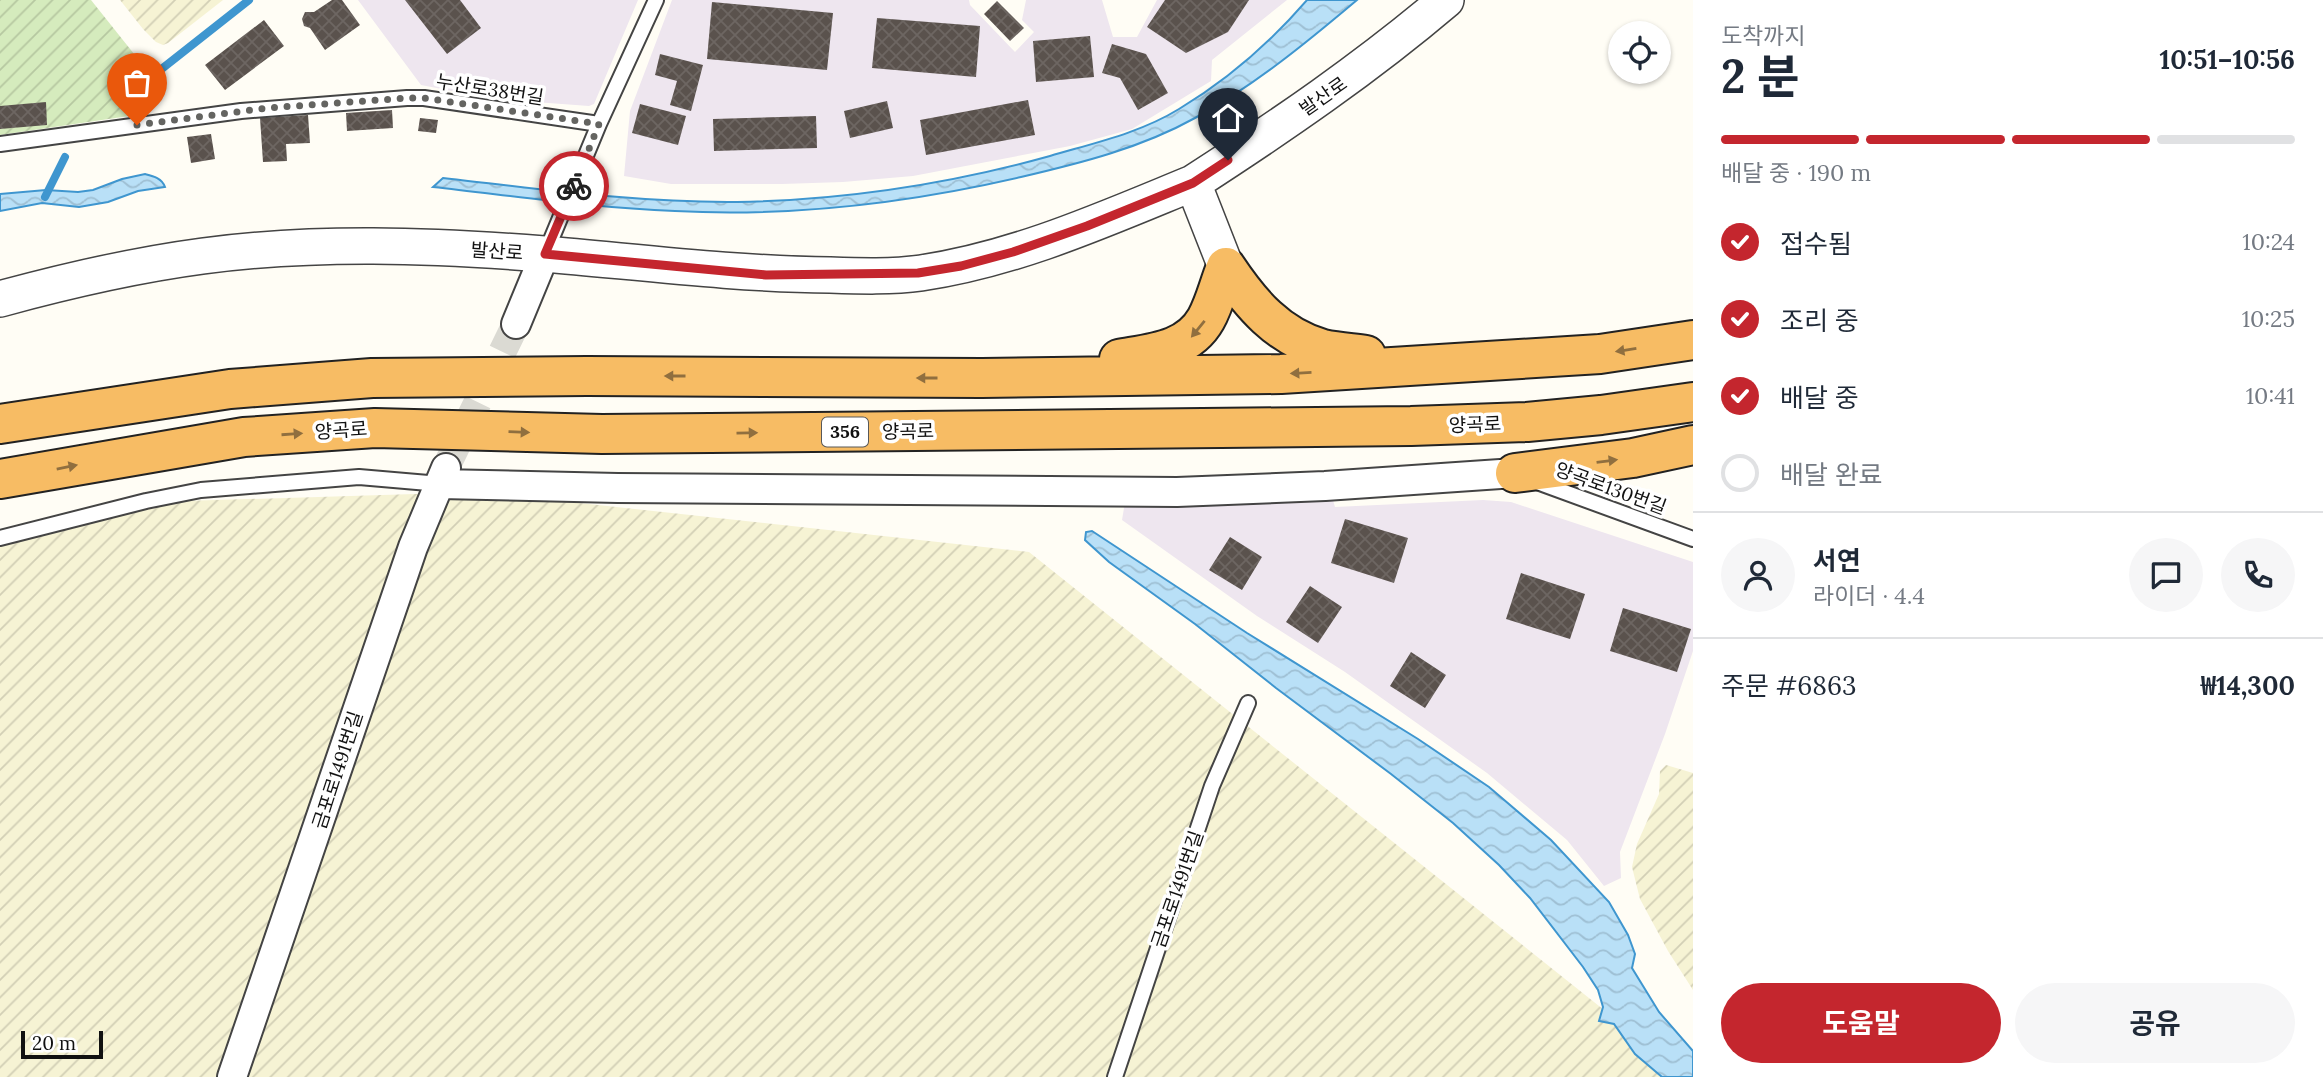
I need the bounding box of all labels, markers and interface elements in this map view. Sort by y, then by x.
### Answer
map controls [1608,21,1671,84]
button: locate [1608,21,1671,84]
text: 도착까지 [1721,21,1806,50]
text: 10:51–10:56 [2160,43,2295,76]
text: 2 분 [1721,47,1800,106]
pin [107,53,167,125]
icon: bag [118,64,156,102]
street label: 누산로38번길 [434,69,546,109]
street label: 발산로 [1295,71,1351,121]
pin [1198,88,1258,160]
icon: home [1209,99,1247,137]
courier [539,151,609,221]
text: 배달 중 · 190 m [1721,158,1871,187]
icon: bike [555,167,593,205]
icon: check [1721,223,1759,261]
text: 접수됨 [1780,227,1852,260]
text: 10:24 [2242,227,2295,256]
street label: 발산로 [470,237,524,265]
icon: check [1721,300,1759,338]
text: 조리 중 [1780,304,1859,337]
text: 10:25 [2242,304,2295,333]
one-way arrow [1191,320,1206,338]
one-way arrow [1614,345,1636,356]
one-way arrow [1290,368,1312,379]
one-way arrow [663,371,685,382]
one-way arrow [915,372,937,384]
icon: check [1721,377,1759,415]
text: 배달 중 [1780,381,1859,414]
text: 10:41 [2246,381,2295,410]
street label: 양곡로 [1448,411,1502,437]
street label: 양곡로 [314,416,368,444]
road number: 356 [822,418,868,446]
street label: 양곡로 [882,419,934,443]
one-way arrow [509,426,531,437]
one-way arrow [736,427,758,439]
one-way arrow [281,428,303,439]
one-way arrow [1597,456,1619,467]
street label: 양곡로130번길 [1552,457,1670,519]
text: 배달 완료 [1780,458,1883,491]
one-way arrow [56,461,78,472]
button: person [1721,538,1795,612]
button: chat [2129,538,2203,612]
button: phone [2221,538,2295,612]
text: 서연 [1813,544,1861,577]
text: 라이더 · 4.4 [1813,581,1925,610]
text: 주문 #6863 [1721,669,1856,702]
text: ₩14,300 [2201,669,2295,702]
street label: 금포로1491번길 [307,708,367,832]
street label: 금포로1491번길 [1146,827,1208,951]
button: 도움말 [1721,983,2001,1063]
button: 공유 [2015,983,2295,1063]
scale bar [21,1028,103,1060]
text: 20 m [32,1031,76,1055]

